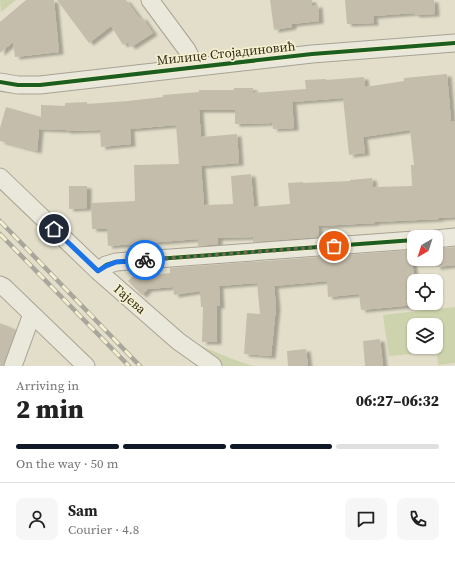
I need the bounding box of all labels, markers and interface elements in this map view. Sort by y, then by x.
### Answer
street label: Милице Стојадиновић [156,37,296,69]
pin [37,212,71,246]
icon: home [43,218,65,240]
pin [317,229,351,263]
north arrow [407,230,443,266]
map controls [407,230,443,354]
icon: bag [323,235,345,257]
courier [125,240,165,280]
icon: bike [134,249,156,271]
button: locate [407,274,443,310]
street label: Гајева [110,280,150,318]
button: layers [407,318,443,354]
text: Arriving in [16,377,79,394]
text: 06:27–06:32 [356,390,439,411]
text: 2 min [16,391,84,427]
text: On the way · 50 m [16,455,118,472]
button: person [16,498,58,540]
button: chat [345,498,387,540]
button: phone [397,498,439,540]
text: Sam [68,500,98,521]
text: Courier · 4.8 [68,521,139,538]

